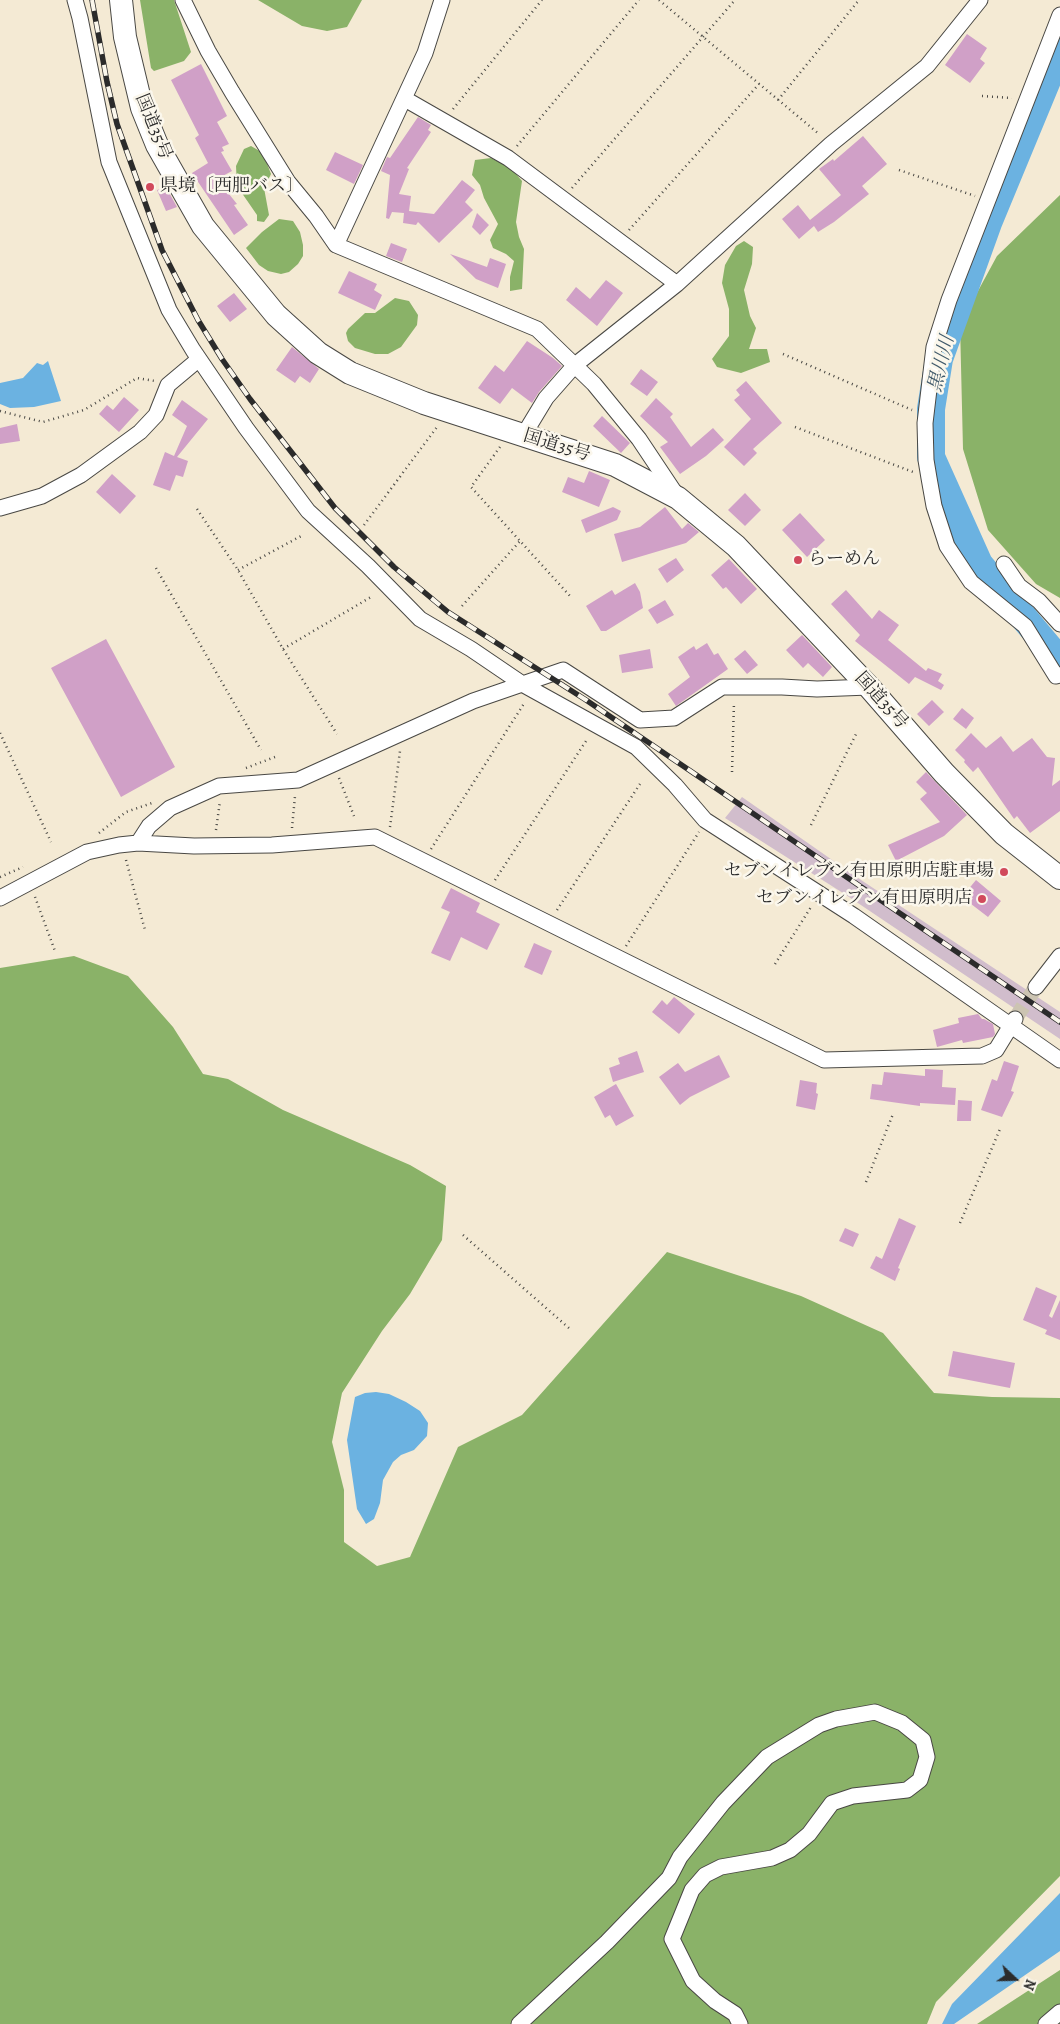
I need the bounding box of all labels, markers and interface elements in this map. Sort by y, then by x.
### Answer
street label: 国道35号 [130,91,176,163]
place label: 県境〔西肥バス〕 [160,176,304,198]
marker: 県境〔西肥バス〕 [144,181,156,193]
water label: 黒川川 [924,334,960,394]
street label: 国道35号 [521,426,593,466]
place label: らーめん [808,549,880,571]
marker: らーめん [792,554,804,566]
street label: 国道35号 [850,668,912,734]
place label: セブンイレブン有田原明店駐車場 [724,861,994,883]
marker: セブンイレブン有田原明店駐車場 [998,866,1010,878]
place label: セブンイレブン有田原明店 [756,888,972,910]
marker: セブンイレブン有田原明店 [976,893,988,905]
north arrow [990,1954,1040,2004]
text: N [1019,1976,1040,1993]

